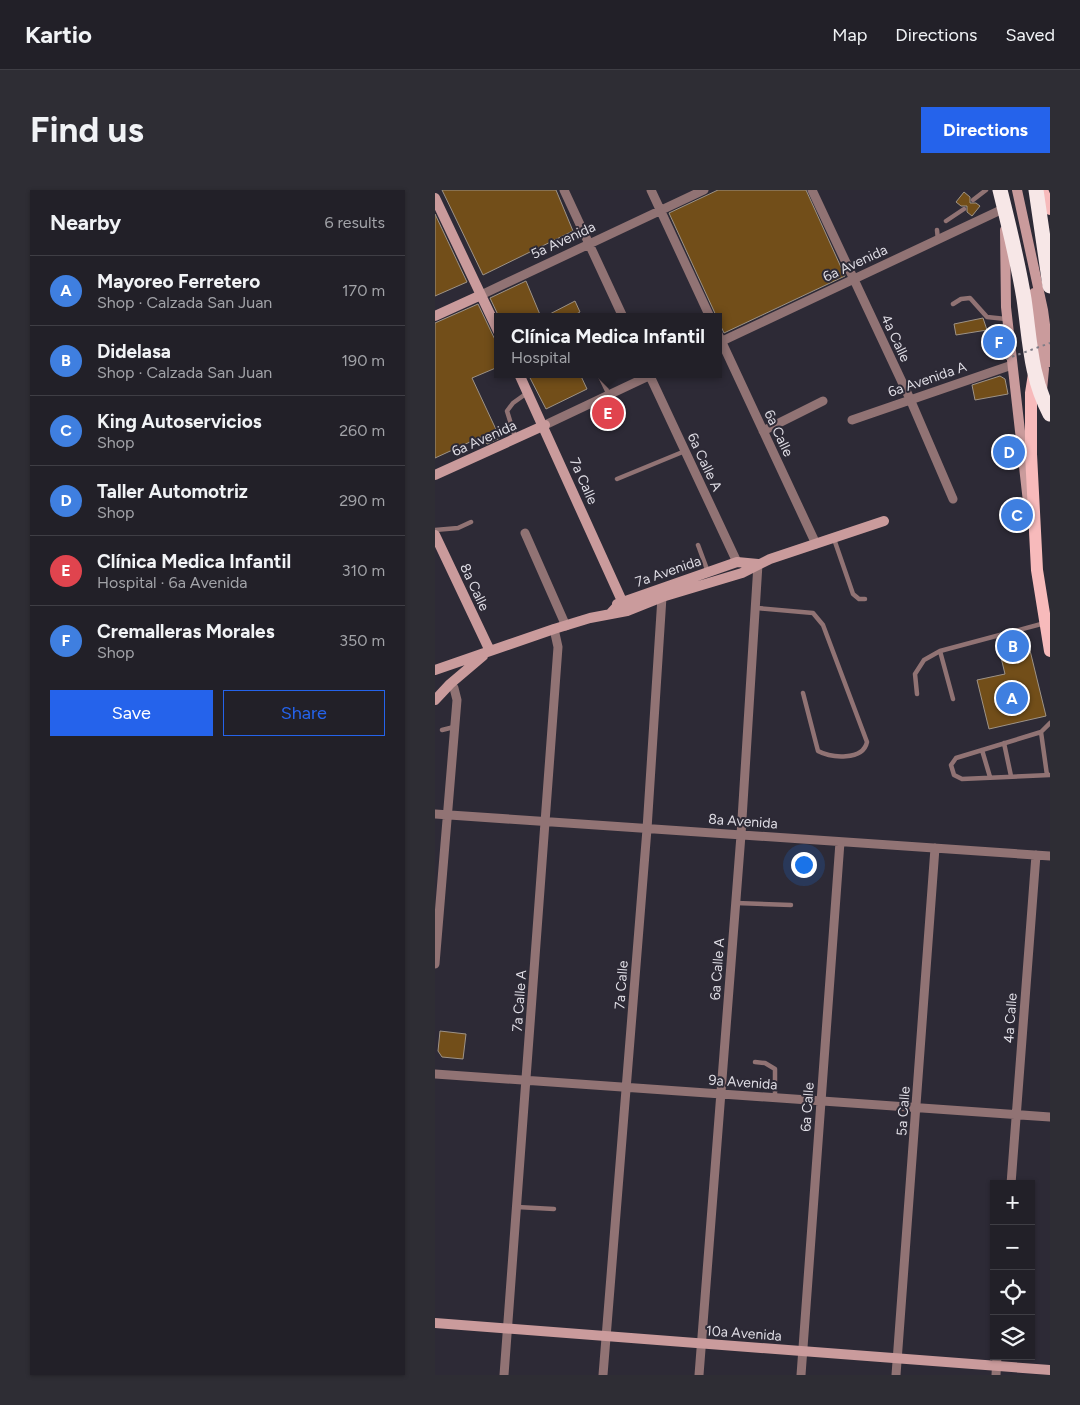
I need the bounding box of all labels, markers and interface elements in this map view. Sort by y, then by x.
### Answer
text: Kartio [25,20,92,49]
text: Map [832,24,867,46]
text: Directions [895,24,977,46]
text: Saved [1005,24,1055,46]
button: Directions [921,107,1050,153]
text: Find us [30,109,144,151]
text: Nearby [50,210,121,235]
text: 6 results [324,213,385,232]
street label: 5a Avenida [528,218,598,263]
street label: 6a Avenida [820,241,890,286]
text: Mayoreo Ferretero [97,270,260,293]
text: A [60,281,72,300]
text: 170 m [342,281,385,300]
text: Shop · Calzada San Juan [97,293,272,312]
street label: 4a Calle [877,312,914,365]
popup [494,313,722,378]
pin: F [983,323,1015,361]
text: Clínica Medica Infantil [511,325,705,348]
text: Didelasa [97,340,171,363]
text: Hospital [511,348,571,367]
text: B [61,351,71,370]
text: 190 m [342,351,385,370]
street label: 6a Avenida A [886,358,969,401]
text: Shop · Calzada San Juan [97,363,272,382]
pin: E [592,394,624,432]
street label: 6a Calle [760,407,797,460]
text: King Autoservicios [97,410,262,433]
street label: 6a Avenida [449,417,519,460]
text: C [60,421,72,440]
text: 260 m [339,421,385,440]
street label: 6a Calle A [684,430,726,495]
text: Shop [97,433,135,452]
pin: D [993,433,1025,471]
street label: 7a Calle [566,455,601,507]
text: Taller Automotriz [97,480,248,503]
text: D [60,491,72,510]
text: 290 m [339,491,385,510]
pin: C [1001,496,1033,534]
text: Shop [97,503,135,522]
text: Clínica Medica Infantil [97,550,291,573]
street label: 7a Avenida [633,552,703,591]
text: E [61,561,71,580]
text: 310 m [342,561,385,580]
street label: 8a Calle [456,561,493,614]
text: Hospital · 6a Avenida [97,573,247,592]
text: Cremalleras Morales [97,620,274,643]
pin: B [997,627,1029,665]
text: F [62,631,70,650]
text: 350 m [339,631,385,650]
text: Shop [97,643,135,662]
pin: A [996,679,1028,717]
button: Save [50,690,213,736]
button: Share [223,690,385,736]
street label: 8a Avenida [708,811,778,832]
your location [791,852,817,878]
street label: 6a Calle A [707,937,728,1001]
street label: 7a Calle [611,960,632,1010]
street label: 7a Calle A [509,969,530,1033]
street label: 4a Calle [1000,992,1021,1044]
street label: 9a Avenida [708,1072,778,1093]
street label: 6a Calle [797,1081,818,1132]
street label: 5a Calle [893,1085,914,1136]
map controls [990,1180,1035,1360]
button: + [990,1180,1035,1225]
button: − [990,1225,1035,1270]
button: locate [990,1270,1035,1315]
button: layers [990,1315,1035,1360]
street label: 10a Avenida [706,1322,782,1345]

